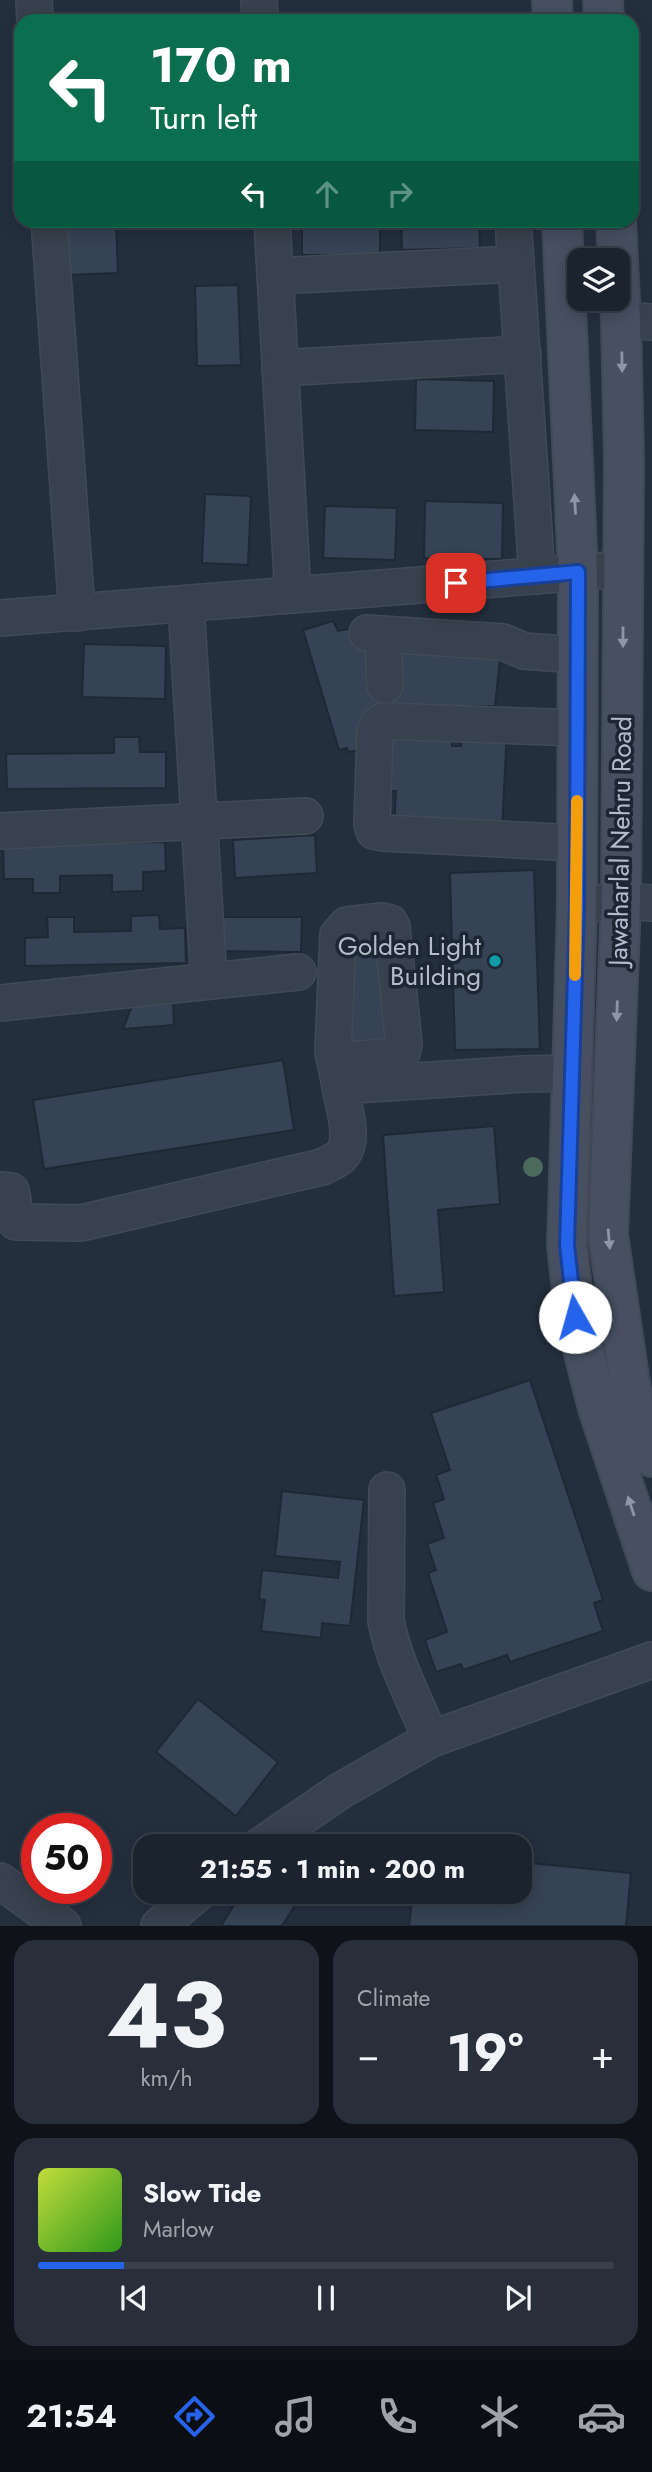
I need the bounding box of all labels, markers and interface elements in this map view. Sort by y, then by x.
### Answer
text: 170 m [150,30,292,100]
icon: left [35,42,126,133]
text: Turn left [150,95,257,141]
icon: left [235,175,273,213]
icon: ahead [308,175,346,213]
icon: right [381,175,419,213]
map controls [567,248,630,311]
button: layers [567,248,630,311]
one-way arrow [617,351,628,373]
one-way arrow [569,493,580,515]
pin [426,553,486,613]
icon: arrive [437,564,475,602]
one-way arrow [617,626,629,648]
street label: Jawaharlal Nehru Road [599,716,641,969]
place label: Golden Light Building [338,927,482,995]
marker: Golden Light Building [487,953,503,969]
one-way arrow [611,1001,622,1023]
one-way arrow [604,1228,615,1250]
position arrow [538,1280,612,1354]
one-way arrow [625,1495,635,1516]
speed limit sign: 50 [21,1813,112,1904]
text: 21:55 · 1 min · 200 m [200,1850,465,1888]
text: 43 [106,1950,227,2081]
text: Climate [357,1981,430,2015]
text: 19° [447,2015,523,2091]
text: − [357,2027,379,2082]
text: + [591,2027,614,2082]
text: km/h [141,2061,192,2095]
text: Slow Tide [143,2174,262,2212]
text: Marlow [143,2212,214,2246]
icon: previous [115,2279,153,2317]
icon: pause [307,2279,345,2317]
icon: next [499,2279,537,2317]
icon: directions [170,2392,219,2441]
icon: music [271,2392,320,2441]
icon: phone [373,2392,422,2441]
icon: climate [475,2392,524,2441]
icon: car [577,2392,626,2441]
text: 21:54 [26,2393,117,2439]

